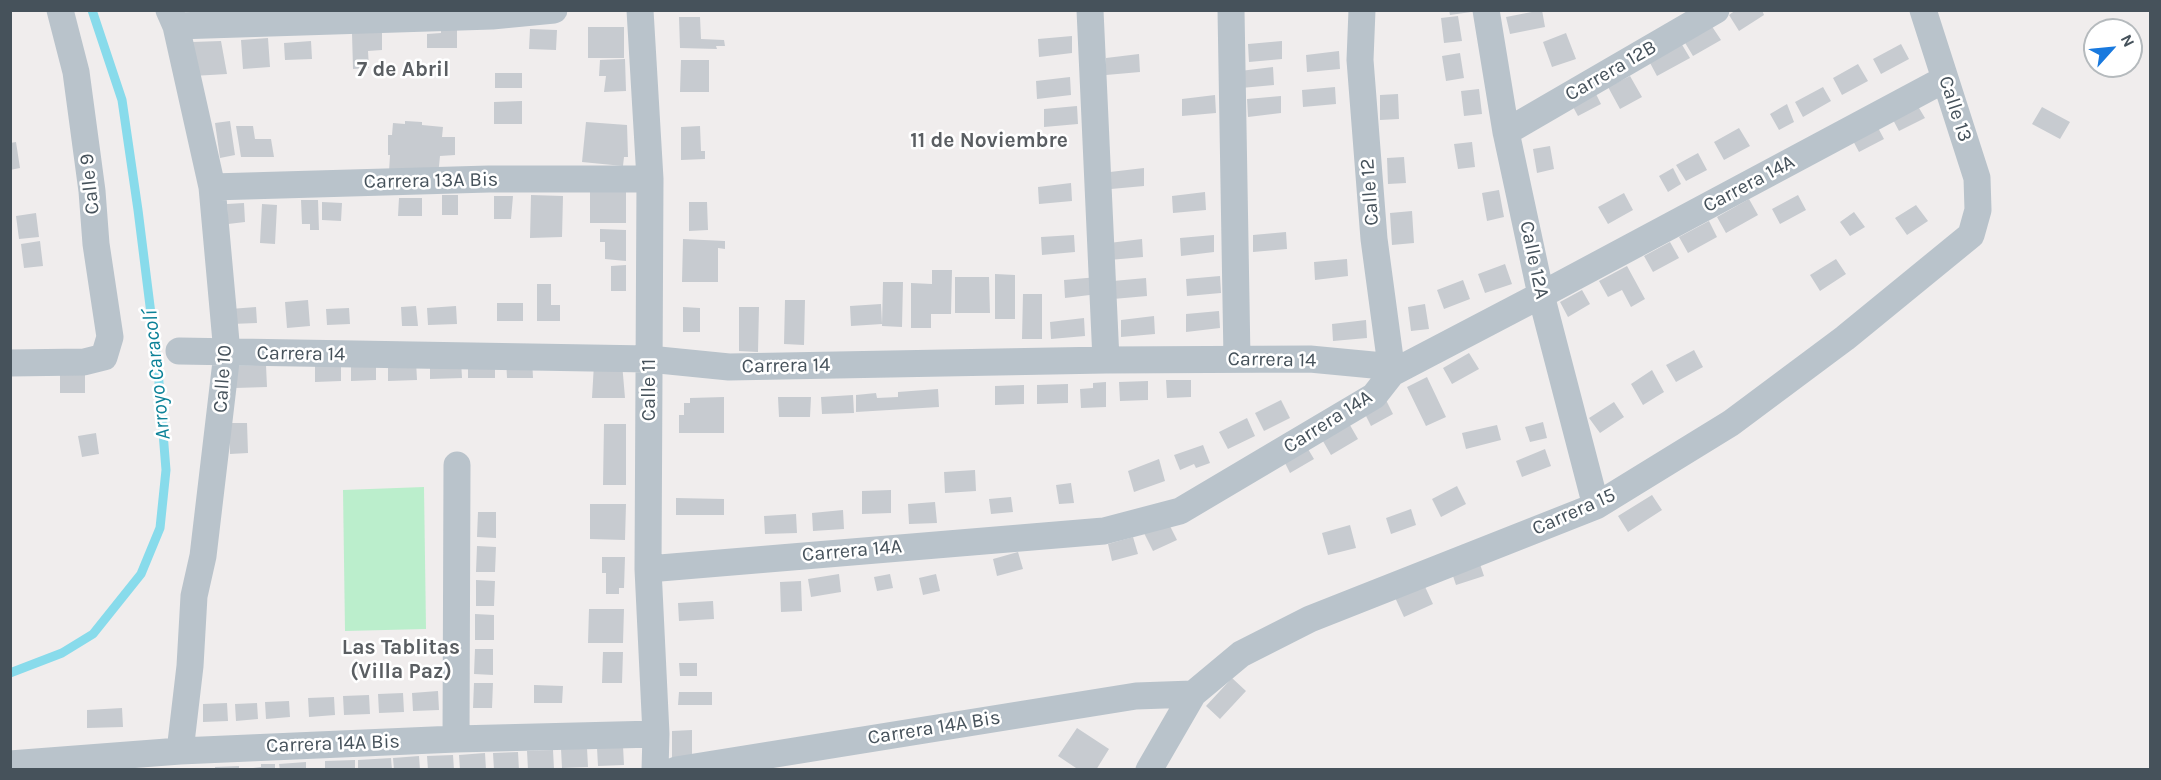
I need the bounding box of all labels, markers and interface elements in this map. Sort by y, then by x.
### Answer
north arrow [2083,18,2143,78]
text: N [2117,31,2139,50]
street label: Carrera 12B [1561,35,1661,107]
district label: 7 de Abril [357,57,449,83]
street label: Calle 13 [1933,73,1977,145]
district label: 11 de Noviembre [910,128,1068,154]
street label: Carrera 14A [1699,150,1799,218]
street label: Calle 9 [75,152,105,216]
street label: Calle 12 [1356,157,1384,227]
street label: Carrera 13A Bis [364,168,498,194]
street label: Calle 12A [1514,219,1554,301]
water label: Arroyo Caracolí [138,309,176,441]
street label: Carrera 14 [256,341,346,367]
street label: Calle 10 [209,344,237,414]
street label: Carrera 14 [1227,347,1317,373]
street label: Carrera 14 [741,353,831,379]
street label: Calle 11 [637,359,661,421]
street label: Carrera 14A [1279,385,1377,459]
street label: Carrera 15 [1529,483,1619,541]
street label: Carrera 14A [801,535,903,567]
district label: Las Tablitas (Villa Paz) [342,635,460,685]
street label: Carrera 14A Bis [866,706,1002,750]
street label: Carrera 14A Bis [266,730,400,758]

